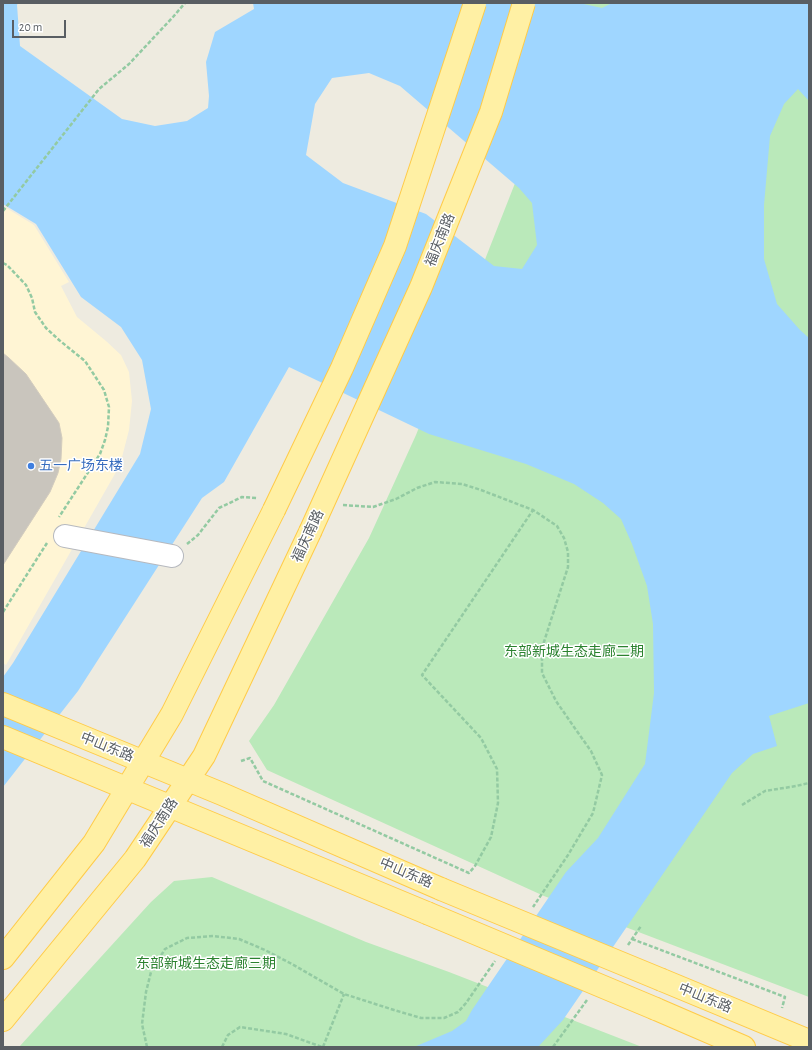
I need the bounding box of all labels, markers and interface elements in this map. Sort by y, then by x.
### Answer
scale bar [14,12,68,38]
text: 20 m [19,21,42,33]
street label: 福庆南路 [422,211,458,269]
place label: 五一广场东楼 [39,458,123,474]
marker: 五一广场东楼 [26,461,36,471]
street label: 福庆南路 [289,507,327,565]
park label: 东部新城生态走廊二期 [504,644,644,660]
street label: 中山东路 [78,729,136,765]
street label: 福庆南路 [137,795,181,851]
street label: 中山东路 [377,854,435,892]
park label: 东部新城生态走廊三期 [136,956,276,972]
street label: 中山东路 [676,980,734,1016]

